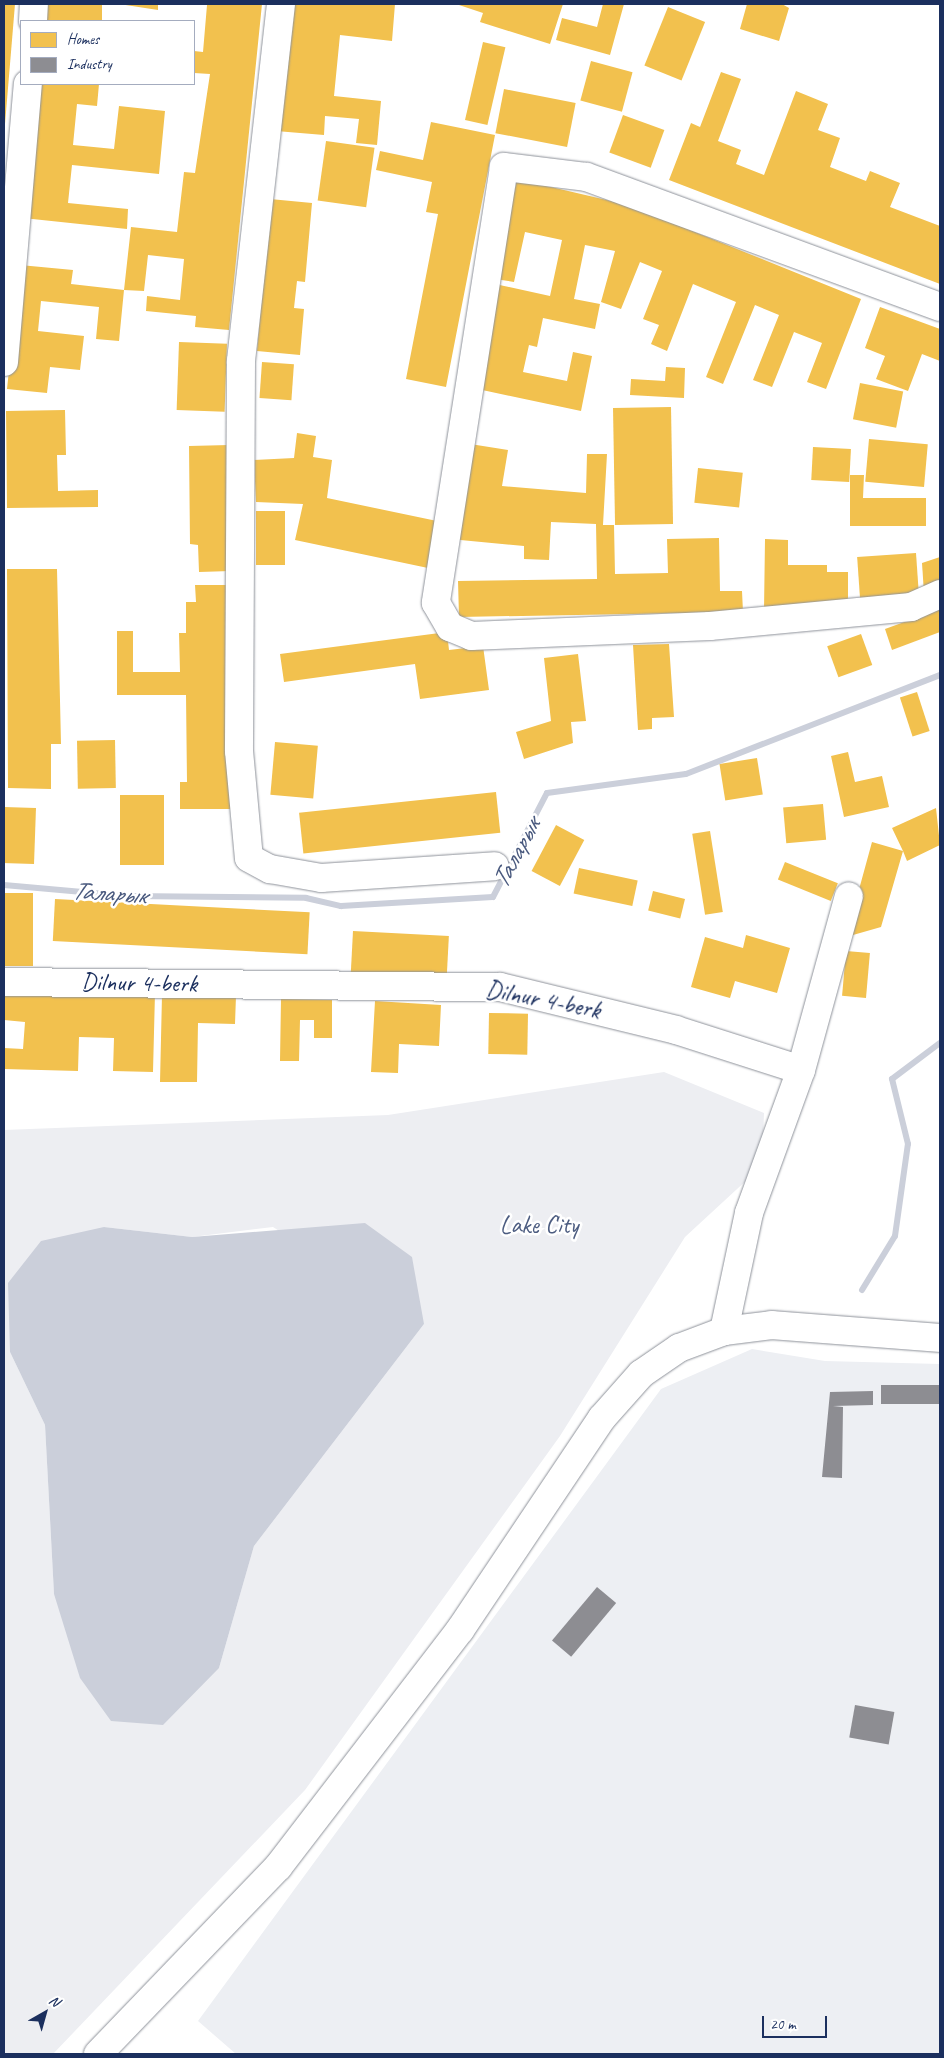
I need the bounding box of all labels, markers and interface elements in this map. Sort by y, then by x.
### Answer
legend [20,20,195,85]
text: Homes [67,30,99,49]
text: Industry [67,55,112,74]
water label: Таларык [485,813,547,893]
water label: Таларык [71,875,147,911]
street label: Dilnur 4-berk [81,967,197,999]
street label: Dilnur 4-berk [483,974,603,1026]
park label: Lake City [500,1210,578,1240]
north arrow [20,1988,70,2038]
text: N [46,1991,63,2010]
scale bar [764,2006,829,2038]
text: 20 m [770,2015,796,2034]

